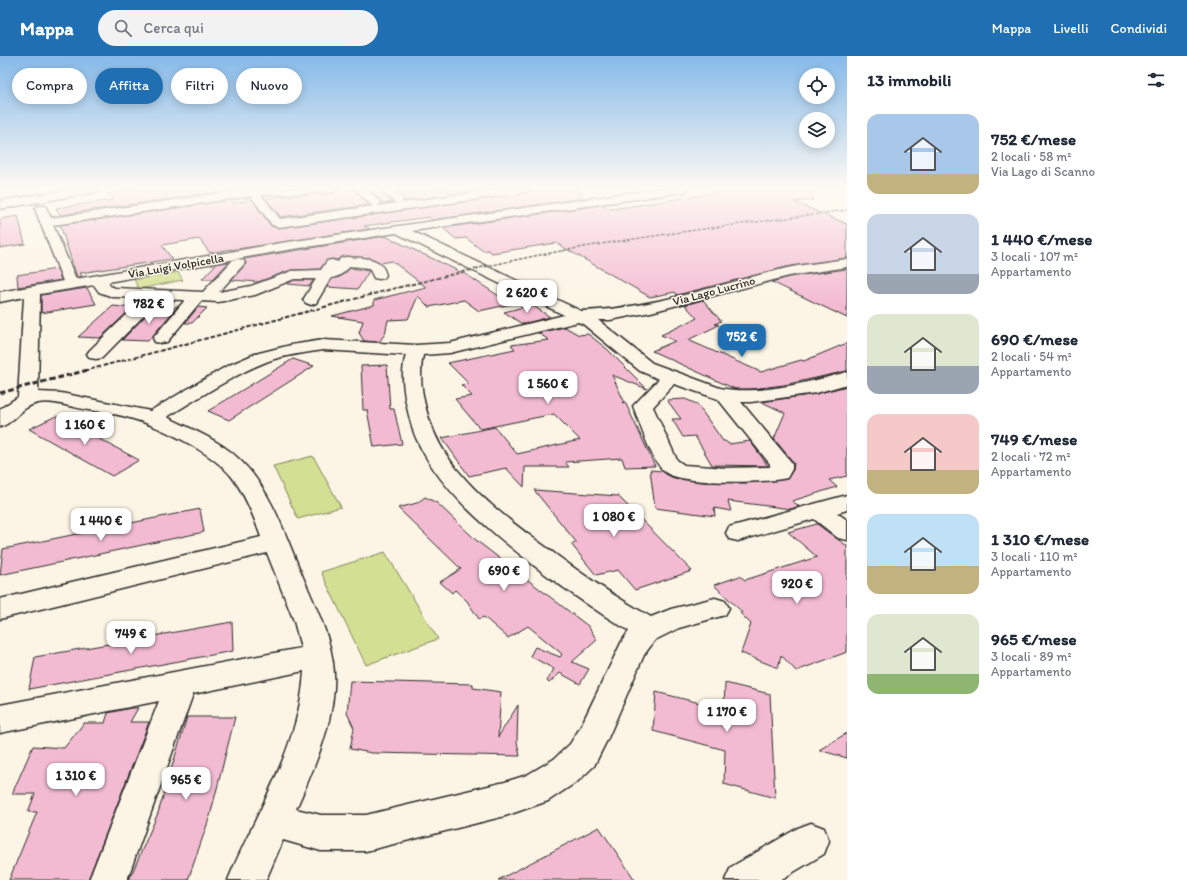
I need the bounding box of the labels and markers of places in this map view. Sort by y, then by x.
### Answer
pin: 2 620 € [490,280,564,314]
pin: 782 € [121,291,177,325]
pin: 752 € [714,324,770,358]
pin: 1 560 € [511,371,585,405]
pin: 1 160 € [48,412,122,446]
pin: 1 080 € [577,504,651,538]
pin: 1 440 € [64,508,138,542]
pin: 690 € [476,558,532,592]
pin: 920 € [769,571,825,605]
pin: 749 € [103,621,159,655]
pin: 1 170 € [690,699,764,733]
pin: 1 310 € [39,763,113,797]
pin: 965 € [158,767,214,801]

